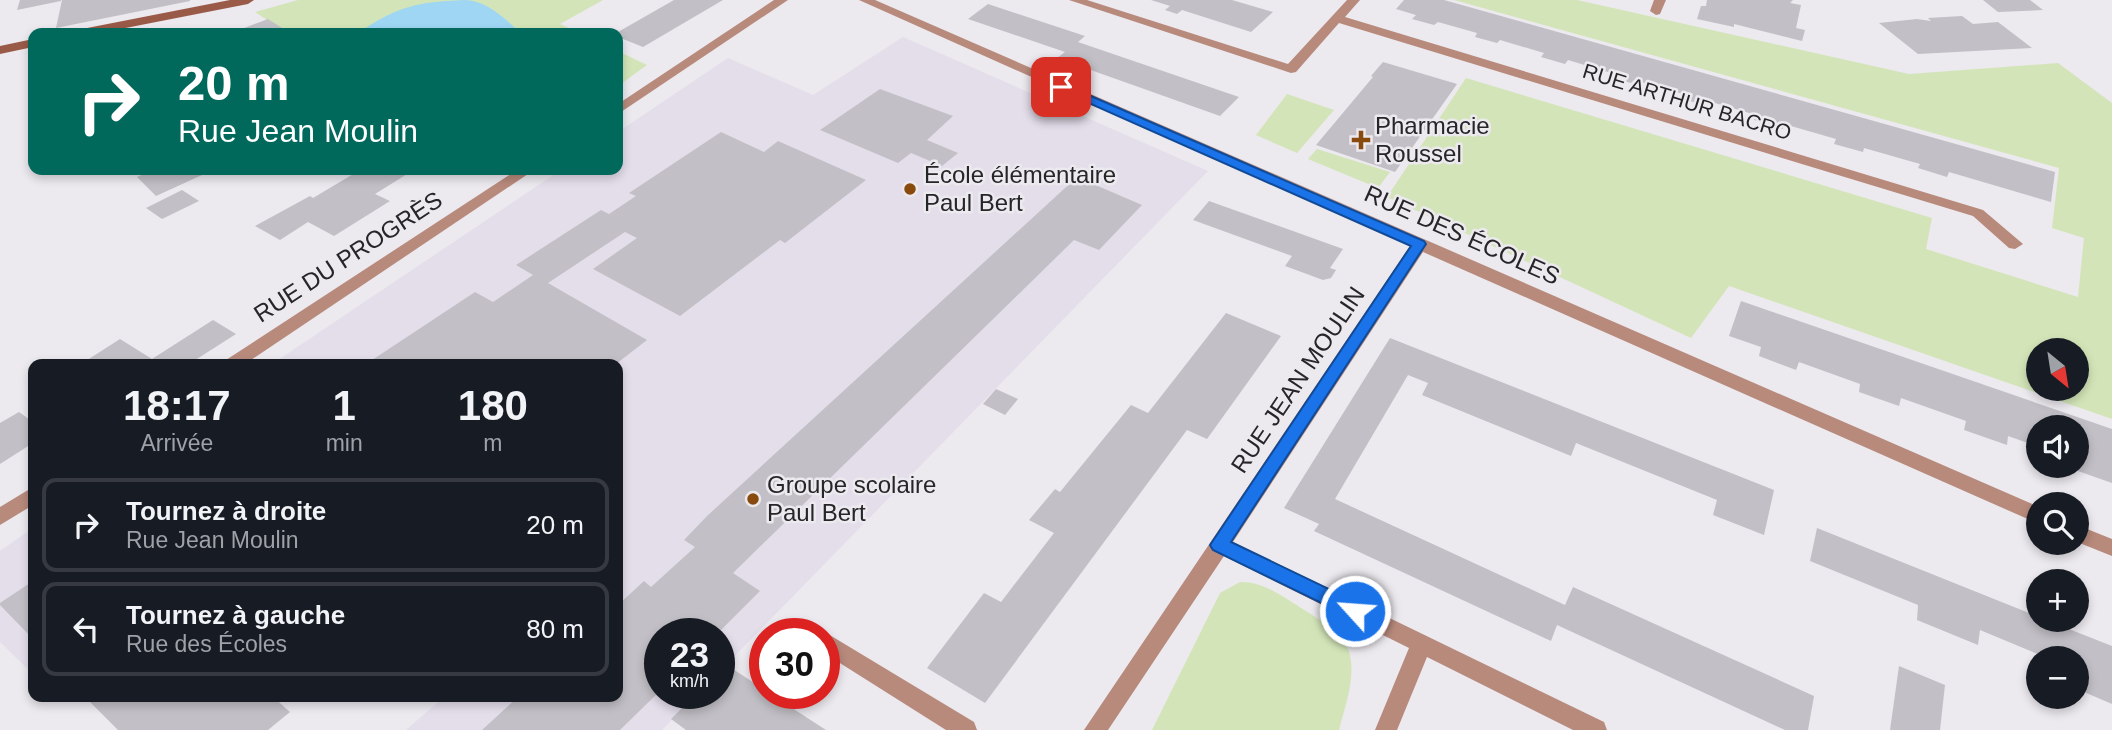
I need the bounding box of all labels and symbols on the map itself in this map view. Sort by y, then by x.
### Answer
pin [1031,57,1091,117]
street label: RUE ARTHUR BACRO [1580,59,1794,144]
place label: Pharmacie Roussel [1375,112,1490,167]
marker: Pharmacie Roussel [1353,132,1369,148]
place label: École élémentaire Paul Bert [924,161,1116,216]
street label: RUE DES ÉCOLES [1360,179,1564,290]
marker: École élémentaire Paul Bert [902,181,918,197]
street label: RUE DU PROGRÈS [249,186,447,327]
street label: RUE JEAN MOULIN [1225,282,1370,478]
north arrow [2026,338,2090,401]
place label: Groupe scolaire Paul Bert [767,471,936,526]
marker: Groupe scolaire Paul Bert [745,491,761,507]
position arrow [1318,574,1392,648]
speed limit sign: 30 [749,618,840,709]

